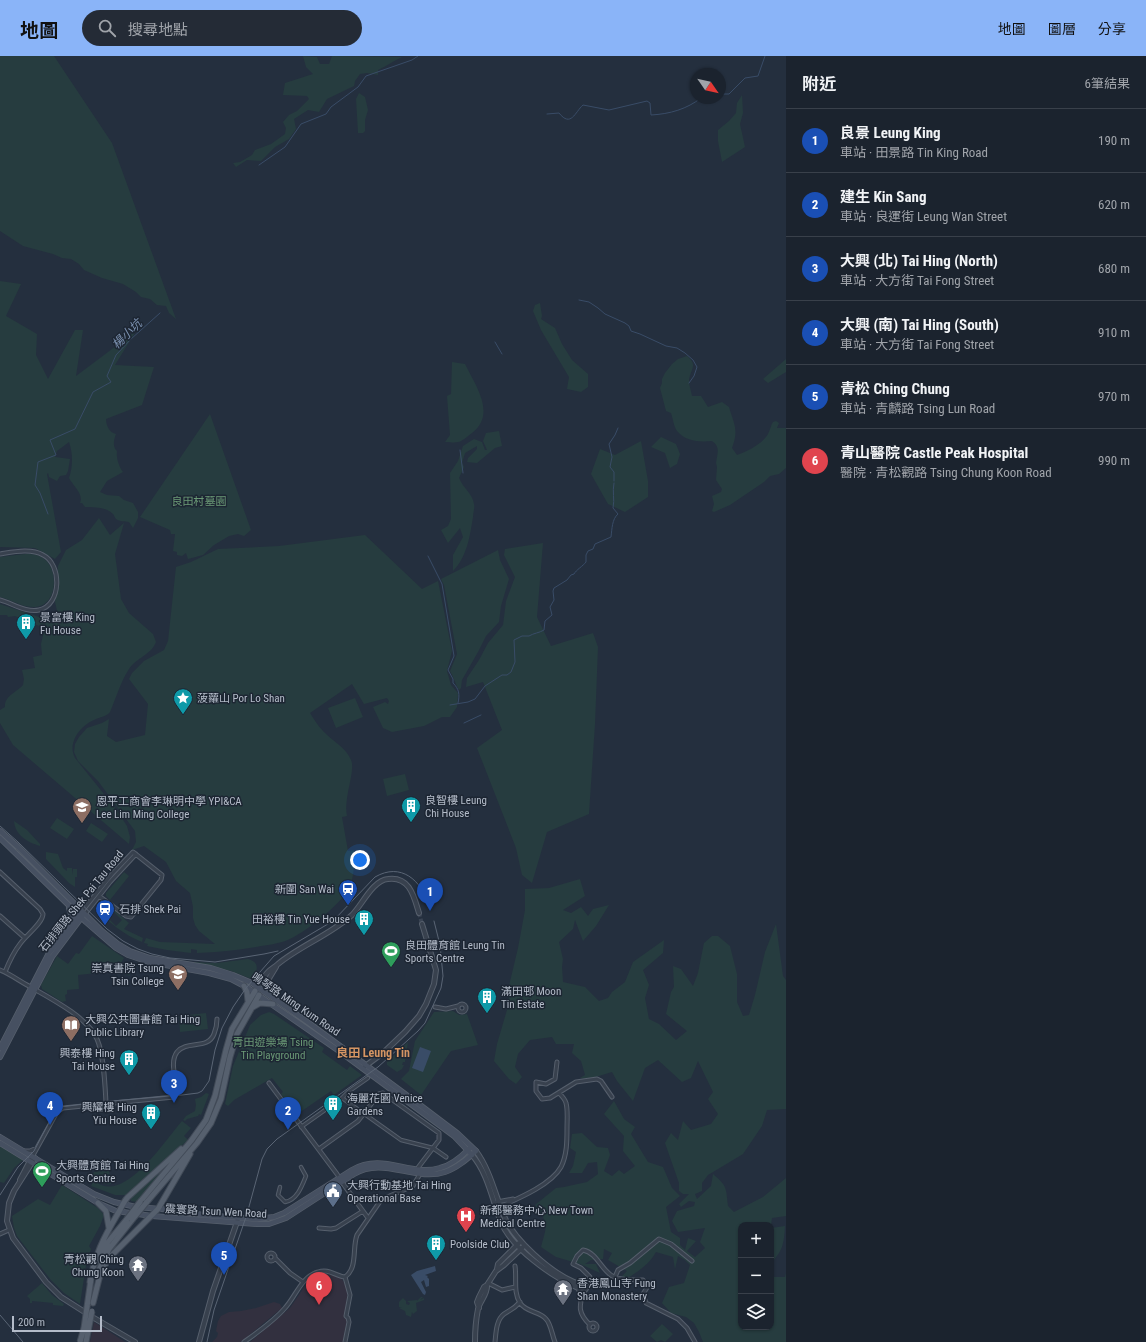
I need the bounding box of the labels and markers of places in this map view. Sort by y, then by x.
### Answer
place label: 景富樓 King Fu House [40,611,95,637]
building icon: 景富樓 King Fu House [15,612,37,640]
place icon: 菠蘿山 Por Lo Shan [172,687,194,715]
place label: 菠蘿山 Por Lo Shan [197,692,285,705]
place label: 良智樓 Leung Chi House [425,794,487,820]
place label: 恩平工商會李琳明中學 YPI&CA Lee Lim Ming College [96,795,242,821]
building icon: 良智樓 Leung Chi House [400,795,422,823]
school or university icon: 恩平工商會李琳明中學 YPI&CA Lee Lim Ming College [71,796,93,824]
station icon: 新圍 San Wai [337,878,359,906]
pin: 1 [417,878,443,911]
place label: 新圍 San Wai [275,883,334,896]
station icon: 石排 Shek Pai [94,898,116,926]
place label: 石排 Shek Pai [119,903,181,916]
building icon: 田裕樓 Tin Yue House [353,908,375,936]
place label: 田裕樓 Tin Yue House [252,913,350,926]
place label: 良田體育館 Leung Tin Sports Centre [405,939,505,965]
sports icon: 良田體育館 Leung Tin Sports Centre [380,940,402,968]
place label: 崇真書院 Tsung Tsin College [91,962,164,988]
school or university icon: 崇真書院 Tsung Tsin College [167,963,189,991]
place label: 滿田邨 Moon Tin Estate [501,985,561,1011]
building icon: 滿田邨 Moon Tin Estate [476,986,498,1014]
place label: 大興公共圖書館 Tai Hing Public Library [85,1013,200,1039]
library icon: 大興公共圖書館 Tai Hing Public Library [60,1014,82,1042]
place label: 興泰樓 Hing Tai House [59,1047,115,1073]
building icon: 興泰樓 Hing Tai House [118,1048,140,1076]
pin: 3 [161,1070,187,1103]
pin: 4 [37,1092,63,1125]
place label: 海麗花園 Venice Gardens [347,1092,423,1118]
building icon: 海麗花園 Venice Gardens [322,1093,344,1121]
pin: 2 [275,1097,301,1130]
place label: 興耀樓 Hing Yiu House [81,1101,137,1127]
building icon: 興耀樓 Hing Yiu House [140,1102,162,1130]
place label: 大興體育館 Tai Hing Sports Centre [56,1159,149,1185]
sports icon: 大興體育館 Tai Hing Sports Centre [31,1160,53,1188]
place label: 大興行動基地 Tai Hing Operational Base [347,1179,451,1205]
public building icon: 大興行動基地 Tai Hing Operational Base [322,1180,344,1208]
place label: 新都醫務中心 New Town Medical Centre [480,1204,593,1230]
hospital icon: 新都醫務中心 New Town Medical Centre [455,1205,477,1233]
building icon: Poolside Club [425,1233,447,1261]
place label: Poolside Club [450,1238,510,1251]
pin: 5 [211,1242,237,1275]
place label: 青松觀 Ching Chung Koon [64,1253,124,1279]
temple icon: 青松觀 Ching Chung Koon [127,1254,149,1282]
pin: 6 [306,1272,332,1305]
place label: 香港鳳山寺 Fung Shan Monastery [577,1277,656,1303]
temple icon: 香港鳳山寺 Fung Shan Monastery [552,1278,574,1306]

